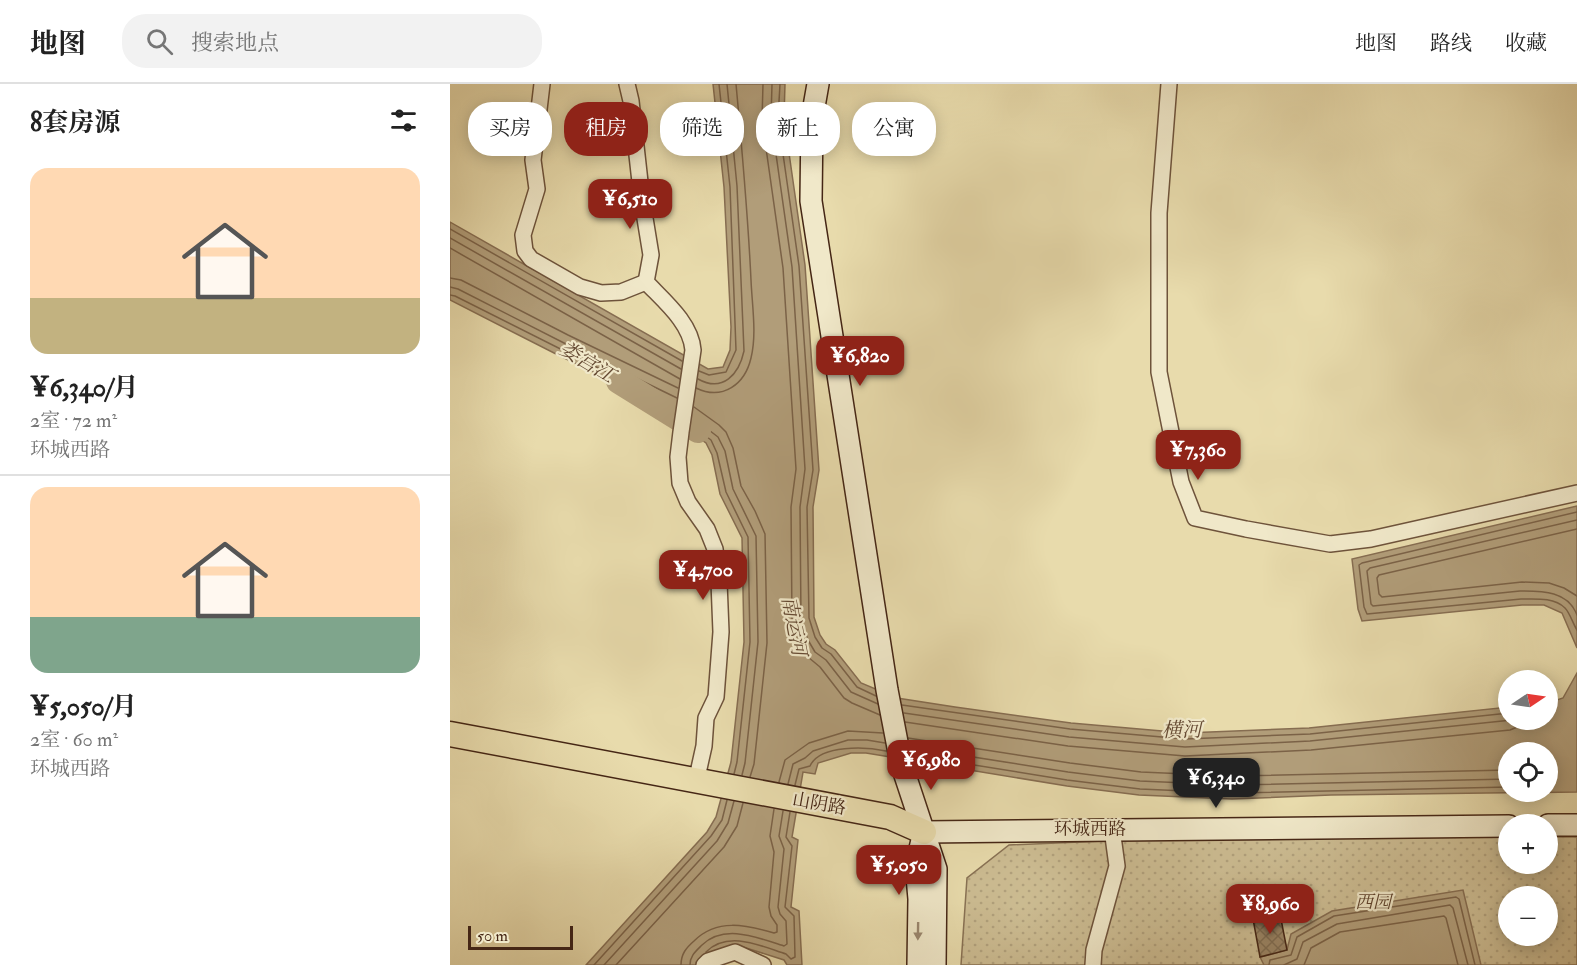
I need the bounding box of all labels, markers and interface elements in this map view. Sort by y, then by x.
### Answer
search box [122,14,542,68]
icon: search [143,25,176,58]
text: 地图 [30,27,86,62]
text: 搜索地点 [191,29,279,57]
text: 地图 [1355,30,1397,57]
text: 路线 [1430,30,1472,57]
text: 收藏 [1505,30,1547,57]
chip: 买房 [468,102,552,156]
chip: 租房 [564,102,648,156]
chip: 筛选 [660,102,744,156]
chip: 新上 [756,102,840,156]
chip: 公寓 [852,102,936,156]
icon: filters [387,104,420,137]
text: 8套房源 [30,107,120,139]
pin: ¥6,510 [581,179,679,230]
text: ¥6,510 [602,186,658,211]
icon: home [171,207,279,315]
water label: 娄宫江 [555,336,622,390]
pin: ¥6,820 [811,336,909,387]
text: ¥6,820 [830,343,890,368]
text: ¥6,340/月 [30,372,139,404]
text: 2室 · 72 m² [30,408,117,433]
pin: ¥7,360 [1149,430,1247,481]
text: 环城西路 [30,437,110,462]
text: ¥7,360 [1170,437,1226,462]
icon: home [171,526,279,634]
pin: ¥4,700 [654,550,752,601]
text: ¥4,700 [673,557,733,582]
water label: 南运河 [776,594,813,661]
north arrow [1498,670,1558,730]
map controls [1498,670,1558,946]
text: ¥5,050/月 [30,691,137,723]
water label: 横河 [1162,717,1205,743]
text: 2室 · 60 m² [30,727,118,752]
pin: ¥6,980 [882,740,980,791]
button: locate [1498,742,1558,802]
text: ¥6,980 [901,747,961,772]
text: 环城西路 [30,756,110,781]
pin: ¥6,340 [1167,758,1265,809]
text: ¥6,340 [1187,765,1245,790]
street label: 山阴路 [790,788,848,820]
button: + [1498,814,1558,874]
street label: 环城西路 [1054,818,1126,841]
pin: ¥5,050 [850,845,948,896]
text: ¥5,050 [870,852,928,877]
pin: ¥8,960 [1221,884,1319,935]
button: − [1498,886,1558,946]
text: ¥8,960 [1240,891,1300,916]
park label: 西园 [1355,891,1394,914]
one-way arrow [914,922,923,941]
scale bar [468,923,573,950]
text: 50 m [477,926,508,946]

